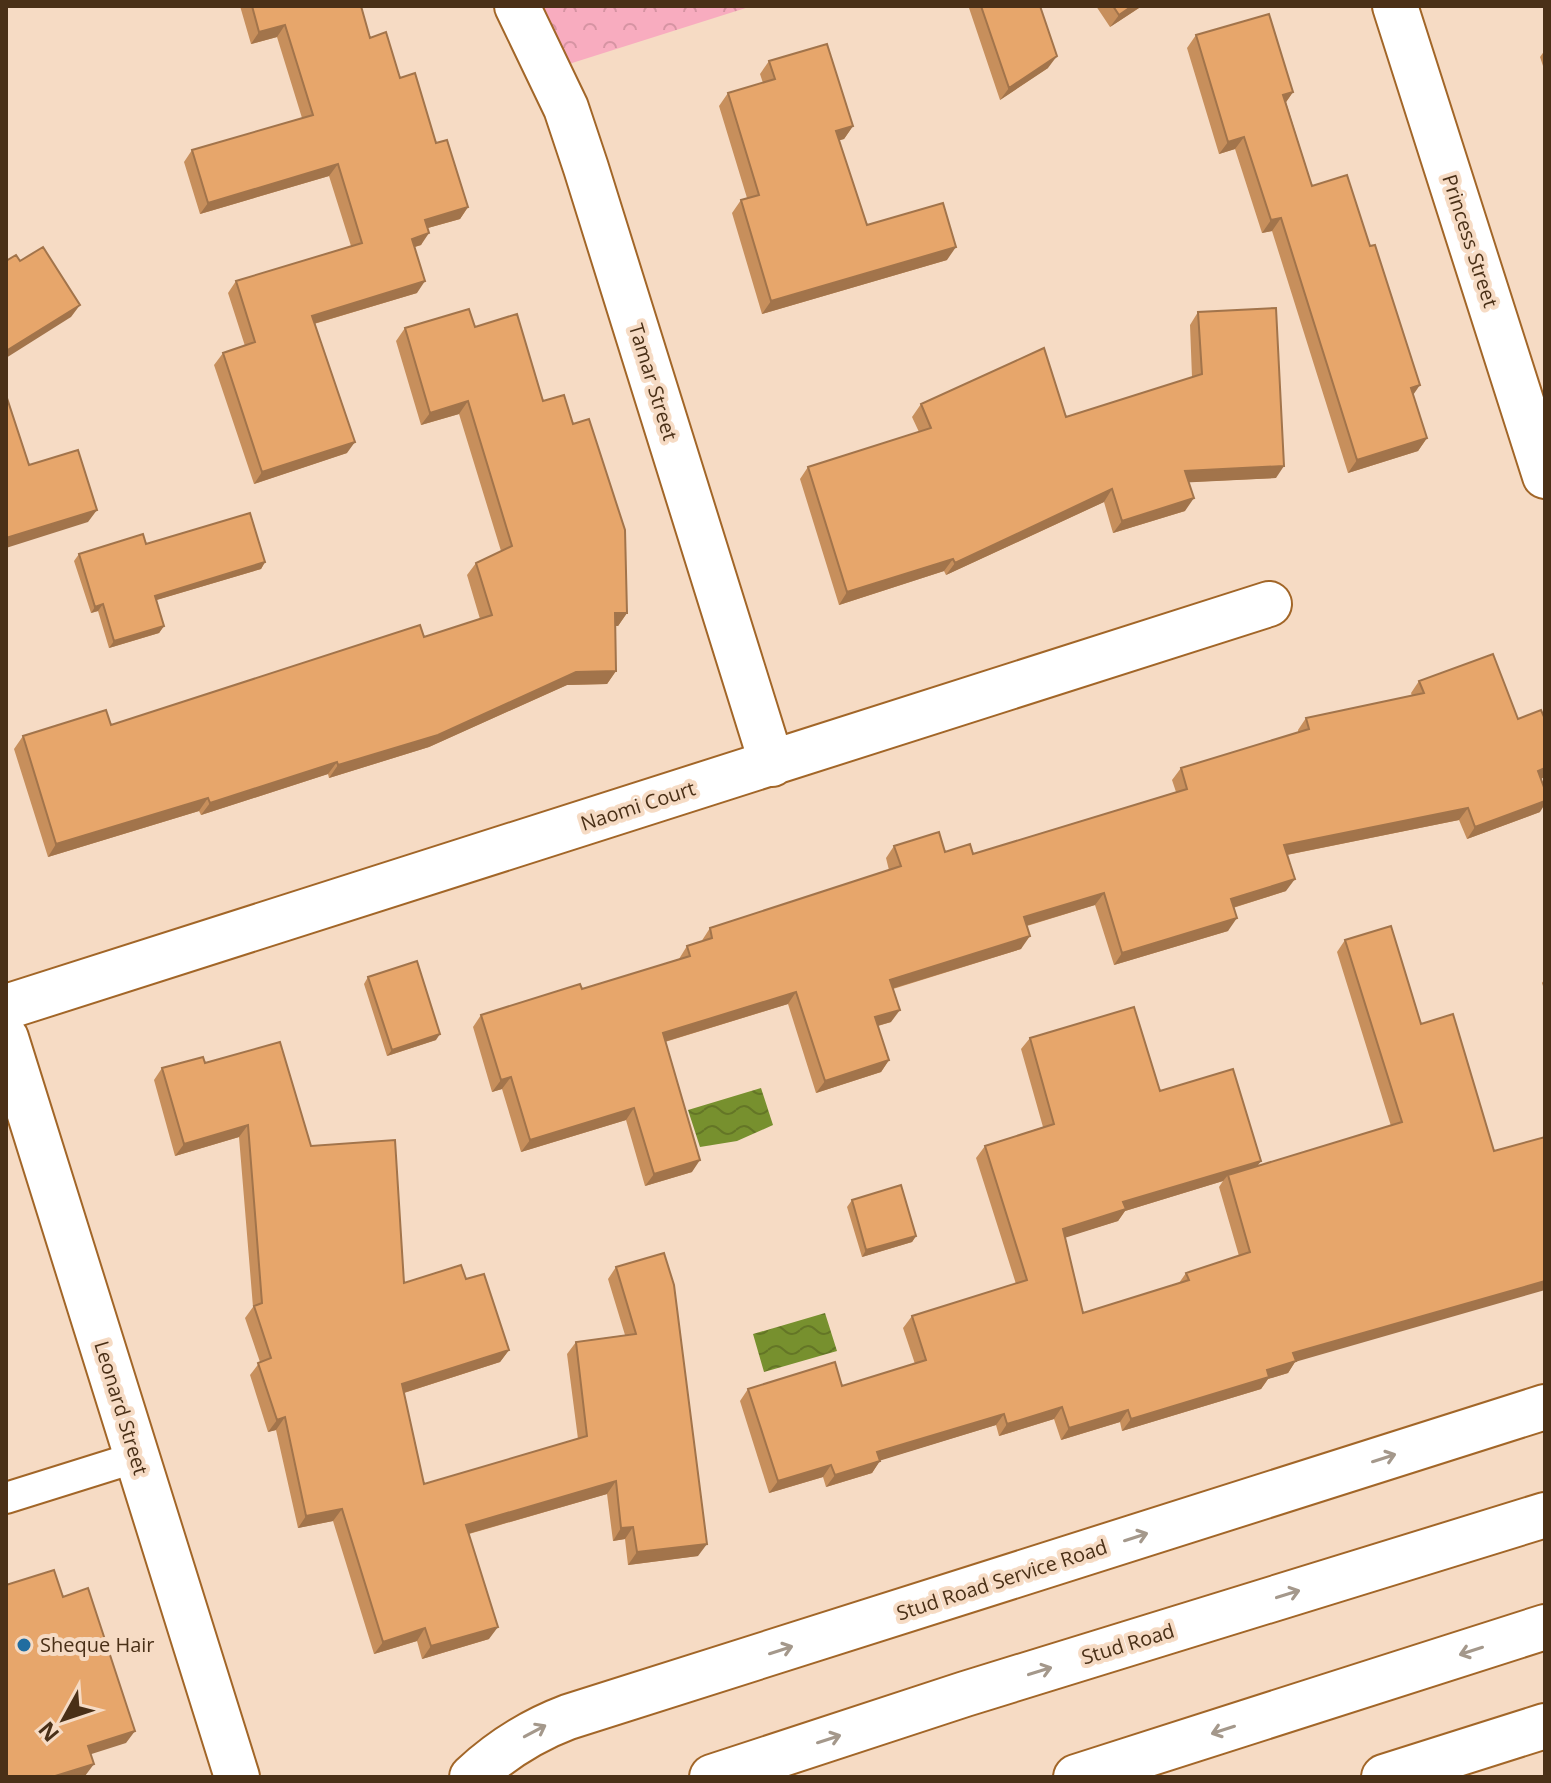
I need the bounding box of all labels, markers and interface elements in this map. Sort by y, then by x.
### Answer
street label: Princess Street [1436,171,1505,311]
street label: Tamar Street [623,320,684,444]
street label: Naomi Court [577,774,699,837]
street label: Leonard Street [88,1338,155,1478]
one-way arrow [1371,1450,1396,1465]
one-way arrow [1123,1529,1148,1544]
street label: Stud Road Service Road [893,1533,1111,1626]
one-way arrow [1275,1586,1301,1601]
street label: Stud Road [1078,1617,1177,1670]
place label: Sheque Hair [40,1631,154,1658]
marker: Sheque Hair [15,1636,33,1654]
one-way arrow [769,1641,794,1656]
one-way arrow [1458,1644,1484,1659]
one-way arrow [1027,1663,1052,1677]
north arrow [24,1679,104,1759]
text: N [31,1716,65,1749]
one-way arrow [523,1723,546,1739]
one-way arrow [1211,1724,1236,1738]
one-way arrow [815,1731,841,1746]

